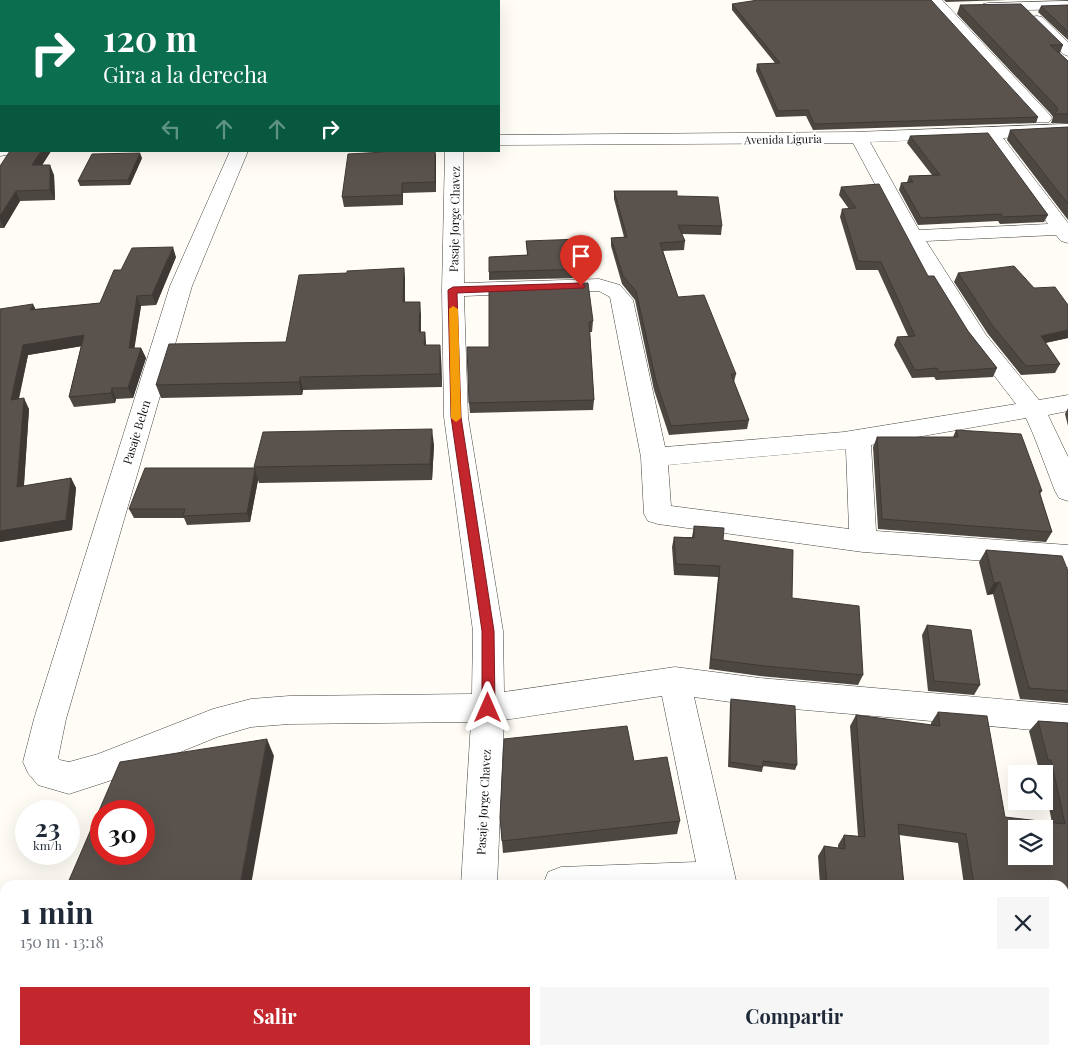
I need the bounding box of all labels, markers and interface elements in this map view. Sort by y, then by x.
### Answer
text: 120 m [103,14,197,61]
icon: right [20,20,85,85]
text: Gira a la derecha [103,59,268,89]
icon: left [157,115,185,143]
icon: ahead [210,115,238,143]
icon: ahead [263,115,291,143]
icon: right [316,115,344,143]
street label: Avenida Liguria [743,131,822,147]
street label: Pasaje Jorge Chavez [445,165,463,272]
pin [560,235,602,286]
icon: arrive [567,242,595,270]
street label: Pasaje Belen [119,398,153,466]
position arrow [461,681,513,733]
street label: Pasaje Jorge Chavez [472,748,494,855]
map controls [1008,765,1053,865]
button: search [1008,765,1053,810]
speed limit sign: 30 [90,800,155,865]
text: 23 [35,810,60,843]
button: layers [1008,820,1053,865]
text: km/h [33,837,62,853]
text: 1 min [20,892,94,932]
button: close [997,897,1049,949]
text: 150 m · 13:18 [20,931,104,952]
button: Salir [20,987,530,1045]
button: Compartir [540,987,1049,1045]

